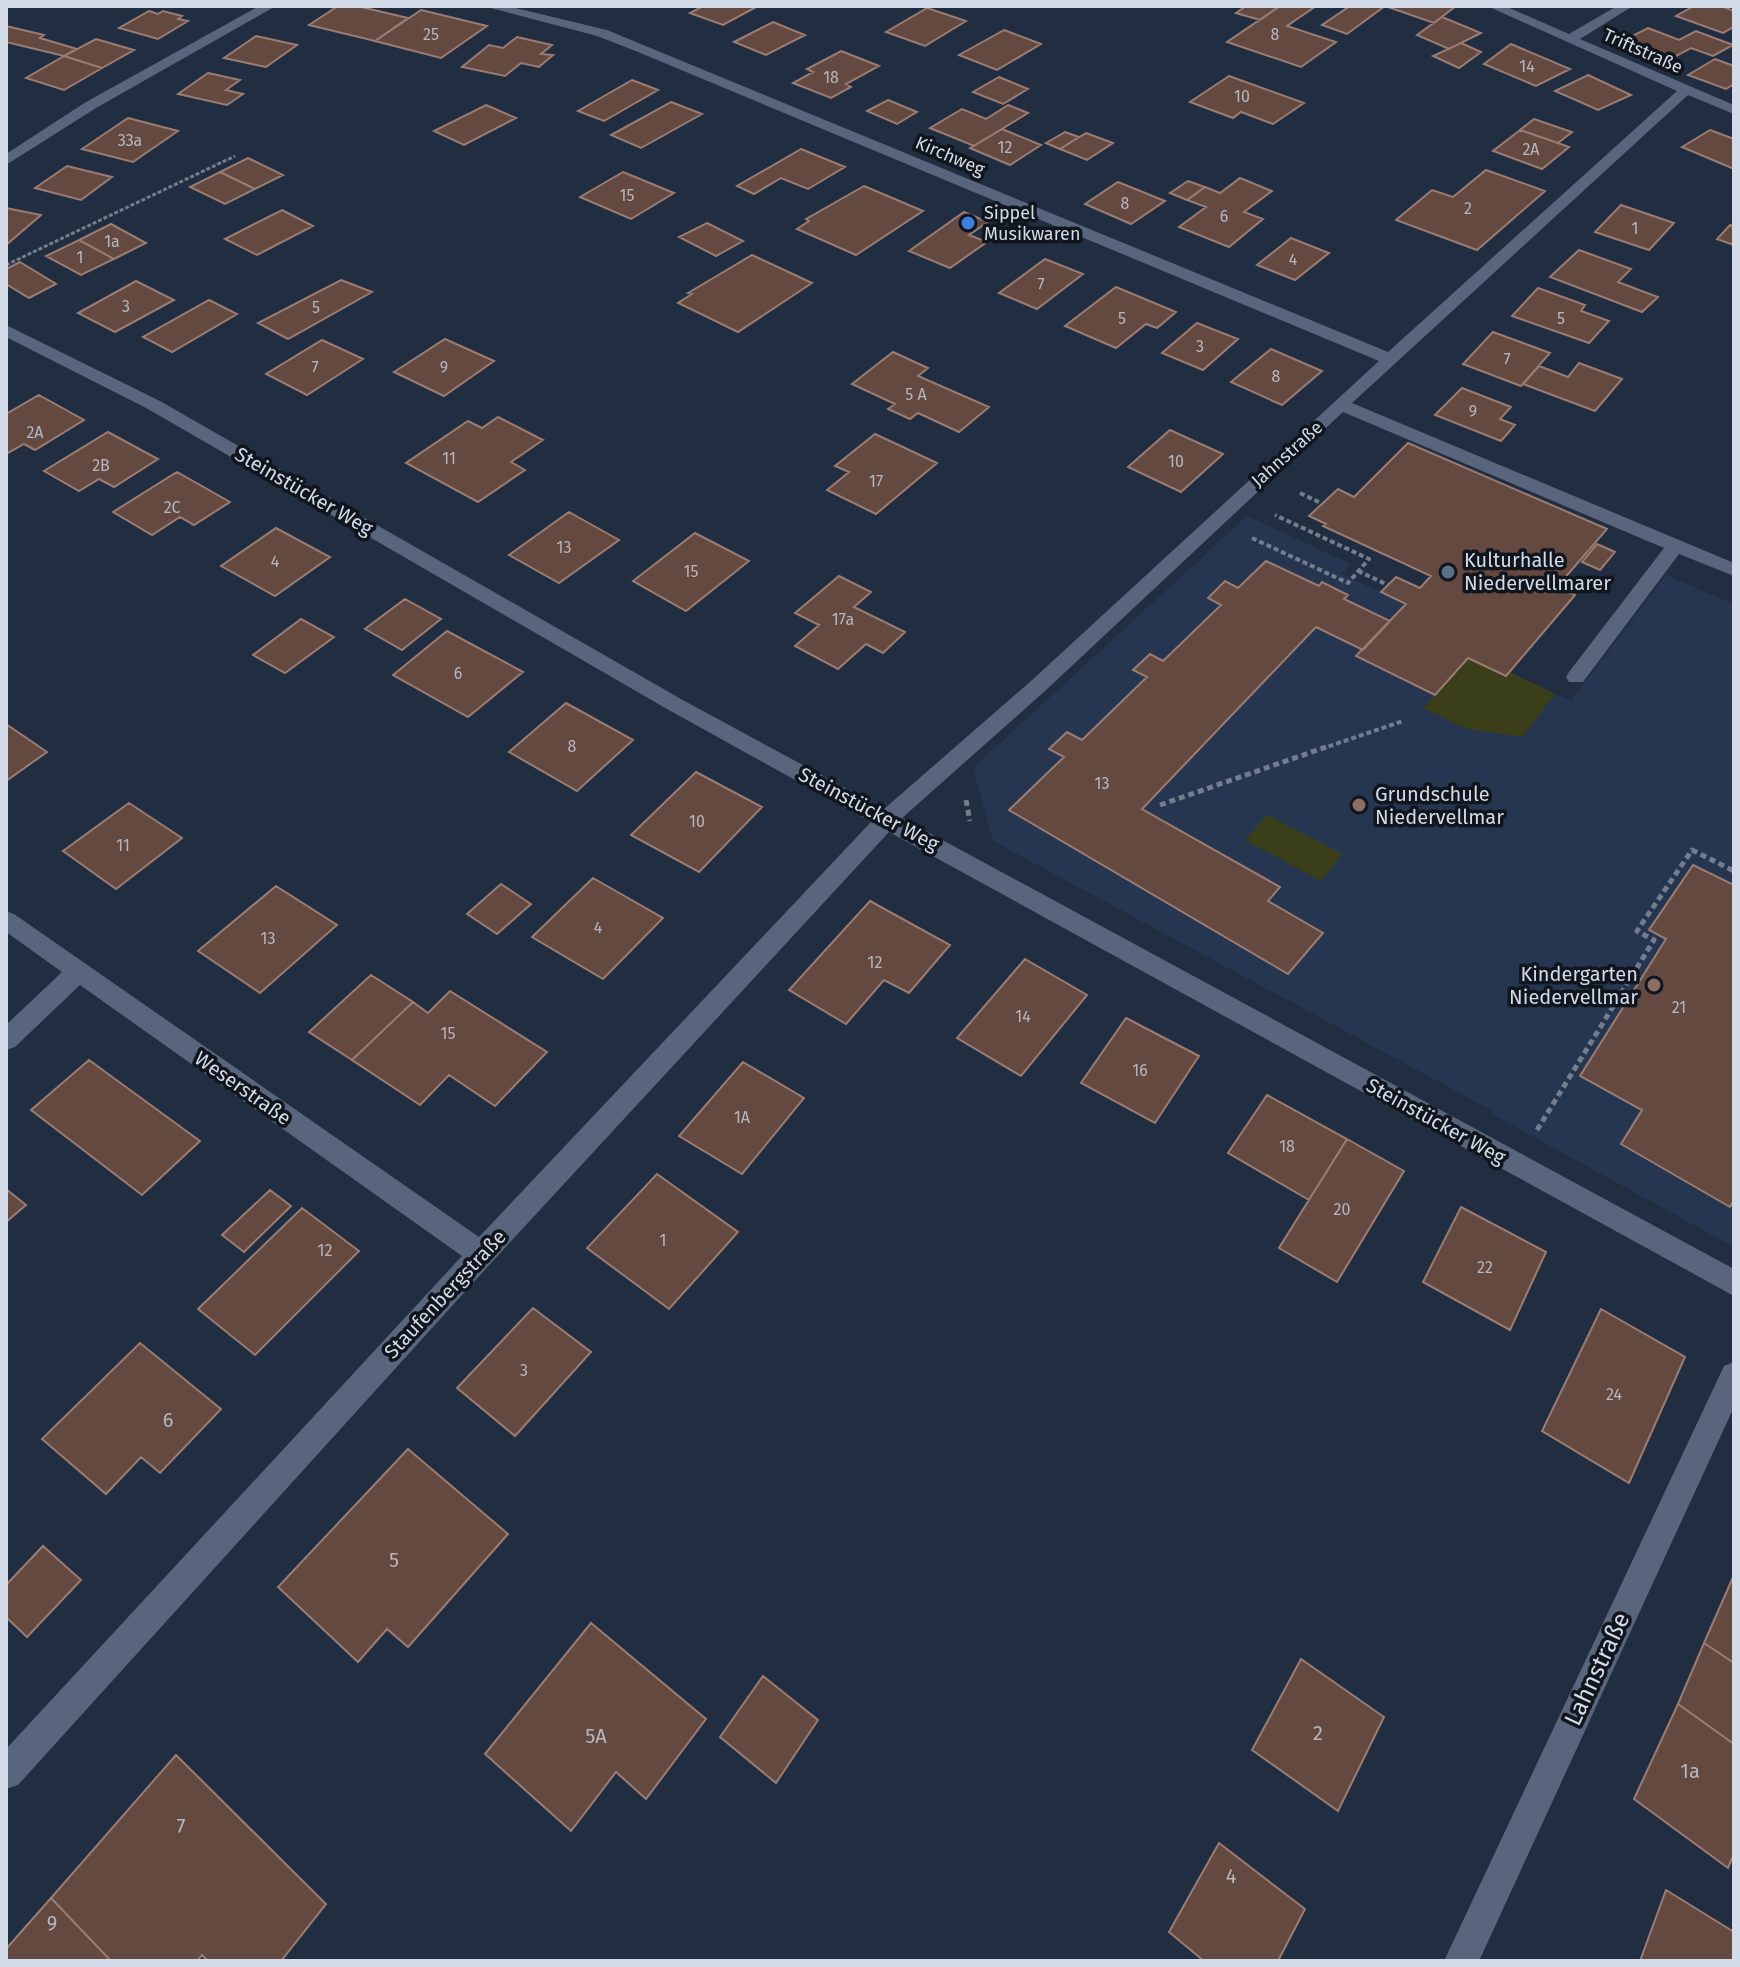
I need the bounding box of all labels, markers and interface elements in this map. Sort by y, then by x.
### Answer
street label: Triftstraße [1600,24,1686,78]
house number: 25 [423,25,439,44]
house number: 8 [1271,25,1280,44]
house number: 14 [1519,57,1535,76]
house number: 18 [823,68,839,87]
house number: 10 [1234,87,1250,106]
house number: 33a [118,131,142,150]
street label: Kirchweg [912,132,989,181]
house number: 12 [998,138,1012,157]
house number: 2A [1522,140,1540,159]
house number: 15 [620,186,634,205]
house number: 8 [1121,194,1130,213]
house number: 2 [1464,199,1472,218]
place label: Sippel Musikwaren [984,202,1080,245]
house number: 6 [1220,207,1228,226]
marker: Sippel Musikwaren [959,214,977,232]
house number: 1 [1632,219,1638,238]
house number: 1a [104,232,120,251]
house number: 1 [77,248,83,267]
house number: 4 [1289,250,1298,269]
house number: 7 [1037,275,1045,294]
house number: 3 [122,297,130,316]
house number: 5 [312,298,320,317]
house number: 5 [1118,309,1126,328]
house number: 5 [1557,309,1565,328]
house number: 3 [1196,337,1204,356]
house number: 7 [1503,350,1511,369]
house number: 7 [311,358,319,377]
house number: 9 [440,358,448,377]
house number: 8 [1272,367,1281,386]
house number: 5 A [905,385,928,404]
house number: 9 [1469,402,1477,421]
street label: Jahnstraße [1247,416,1327,492]
house number: 2A [26,423,44,442]
street label: Steinstücker Weg [231,442,378,541]
house number: 11 [442,449,456,468]
house number: 10 [1168,452,1184,471]
house number: 2B [92,456,110,475]
house number: 17 [869,472,883,491]
house number: 2C [164,498,180,517]
house number: 13 [557,538,571,557]
place label: Kulturhalle Niedervellmarer [1464,548,1611,595]
house number: 4 [271,552,280,571]
house number: 15 [684,562,698,581]
marker: Kulturhalle Niedervellmarer [1439,563,1457,581]
house number: 17a [832,610,854,629]
house number: 6 [454,664,462,683]
house number: 8 [568,737,577,756]
street label: Steinstücker Weg [795,762,944,856]
house number: 13 [1095,774,1109,793]
place label: Grundschule Niedervellmar [1375,782,1504,829]
marker: Grundschule Niedervellmar [1350,796,1368,814]
house number: 10 [689,812,705,831]
house number: 11 [116,836,130,855]
house number: 4 [594,918,603,937]
house number: 13 [261,929,275,948]
house number: 12 [868,953,882,972]
place label: Kindergarten Niedervellmar [1509,962,1638,1009]
marker: Kindergarten Niedervellmar [1645,976,1663,994]
house number: 21 [1672,998,1686,1017]
house number: 14 [1015,1007,1031,1026]
house number: 15 [441,1024,455,1043]
street label: Weserstraße [190,1046,296,1130]
house number: 16 [1132,1061,1148,1080]
street label: Steinstücker Weg [1362,1073,1510,1169]
house number: 1A [734,1108,751,1127]
house number: 18 [1279,1137,1295,1156]
house number: 20 [1334,1200,1350,1219]
street label: Staufenbergstraße [379,1225,511,1363]
house number: 1 [660,1231,666,1250]
house number: 12 [318,1241,332,1260]
house number: 22 [1477,1258,1493,1277]
house number: 3 [520,1361,528,1380]
house number: 24 [1606,1385,1622,1404]
house number: 6 [163,1408,173,1432]
house number: 5 [389,1548,399,1572]
street label: Lahnstraße [1559,1608,1635,1730]
house number: 2 [1313,1721,1323,1745]
house number: 5A [585,1724,607,1748]
house number: 1a [1680,1759,1700,1783]
house number: 7 [177,1814,186,1838]
house number: 4 [1226,1864,1237,1888]
house number: 9 [47,1911,57,1935]

